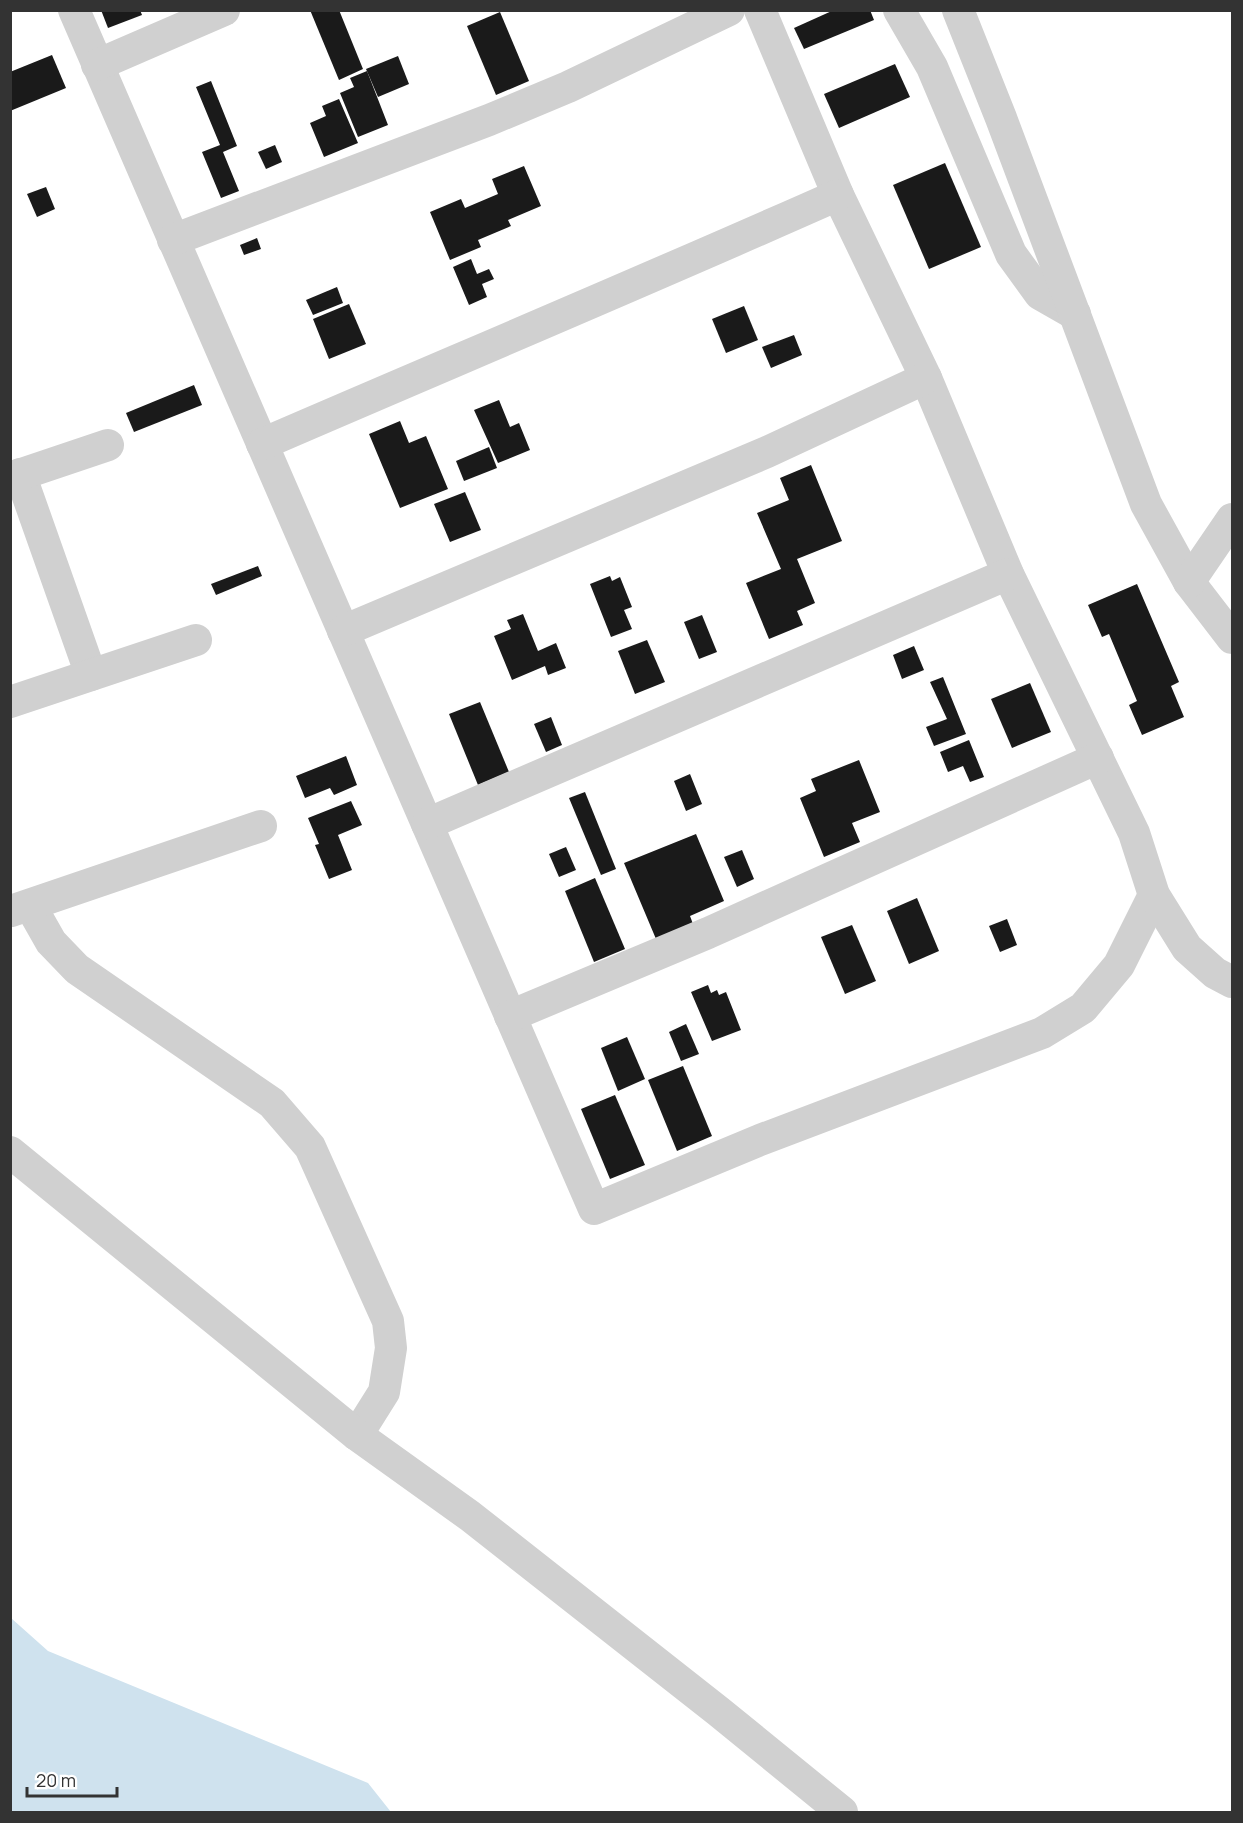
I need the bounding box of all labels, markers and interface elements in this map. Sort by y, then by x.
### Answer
scale bar [27,1760,117,1798]
text: 20 m [36,1768,76,1792]

